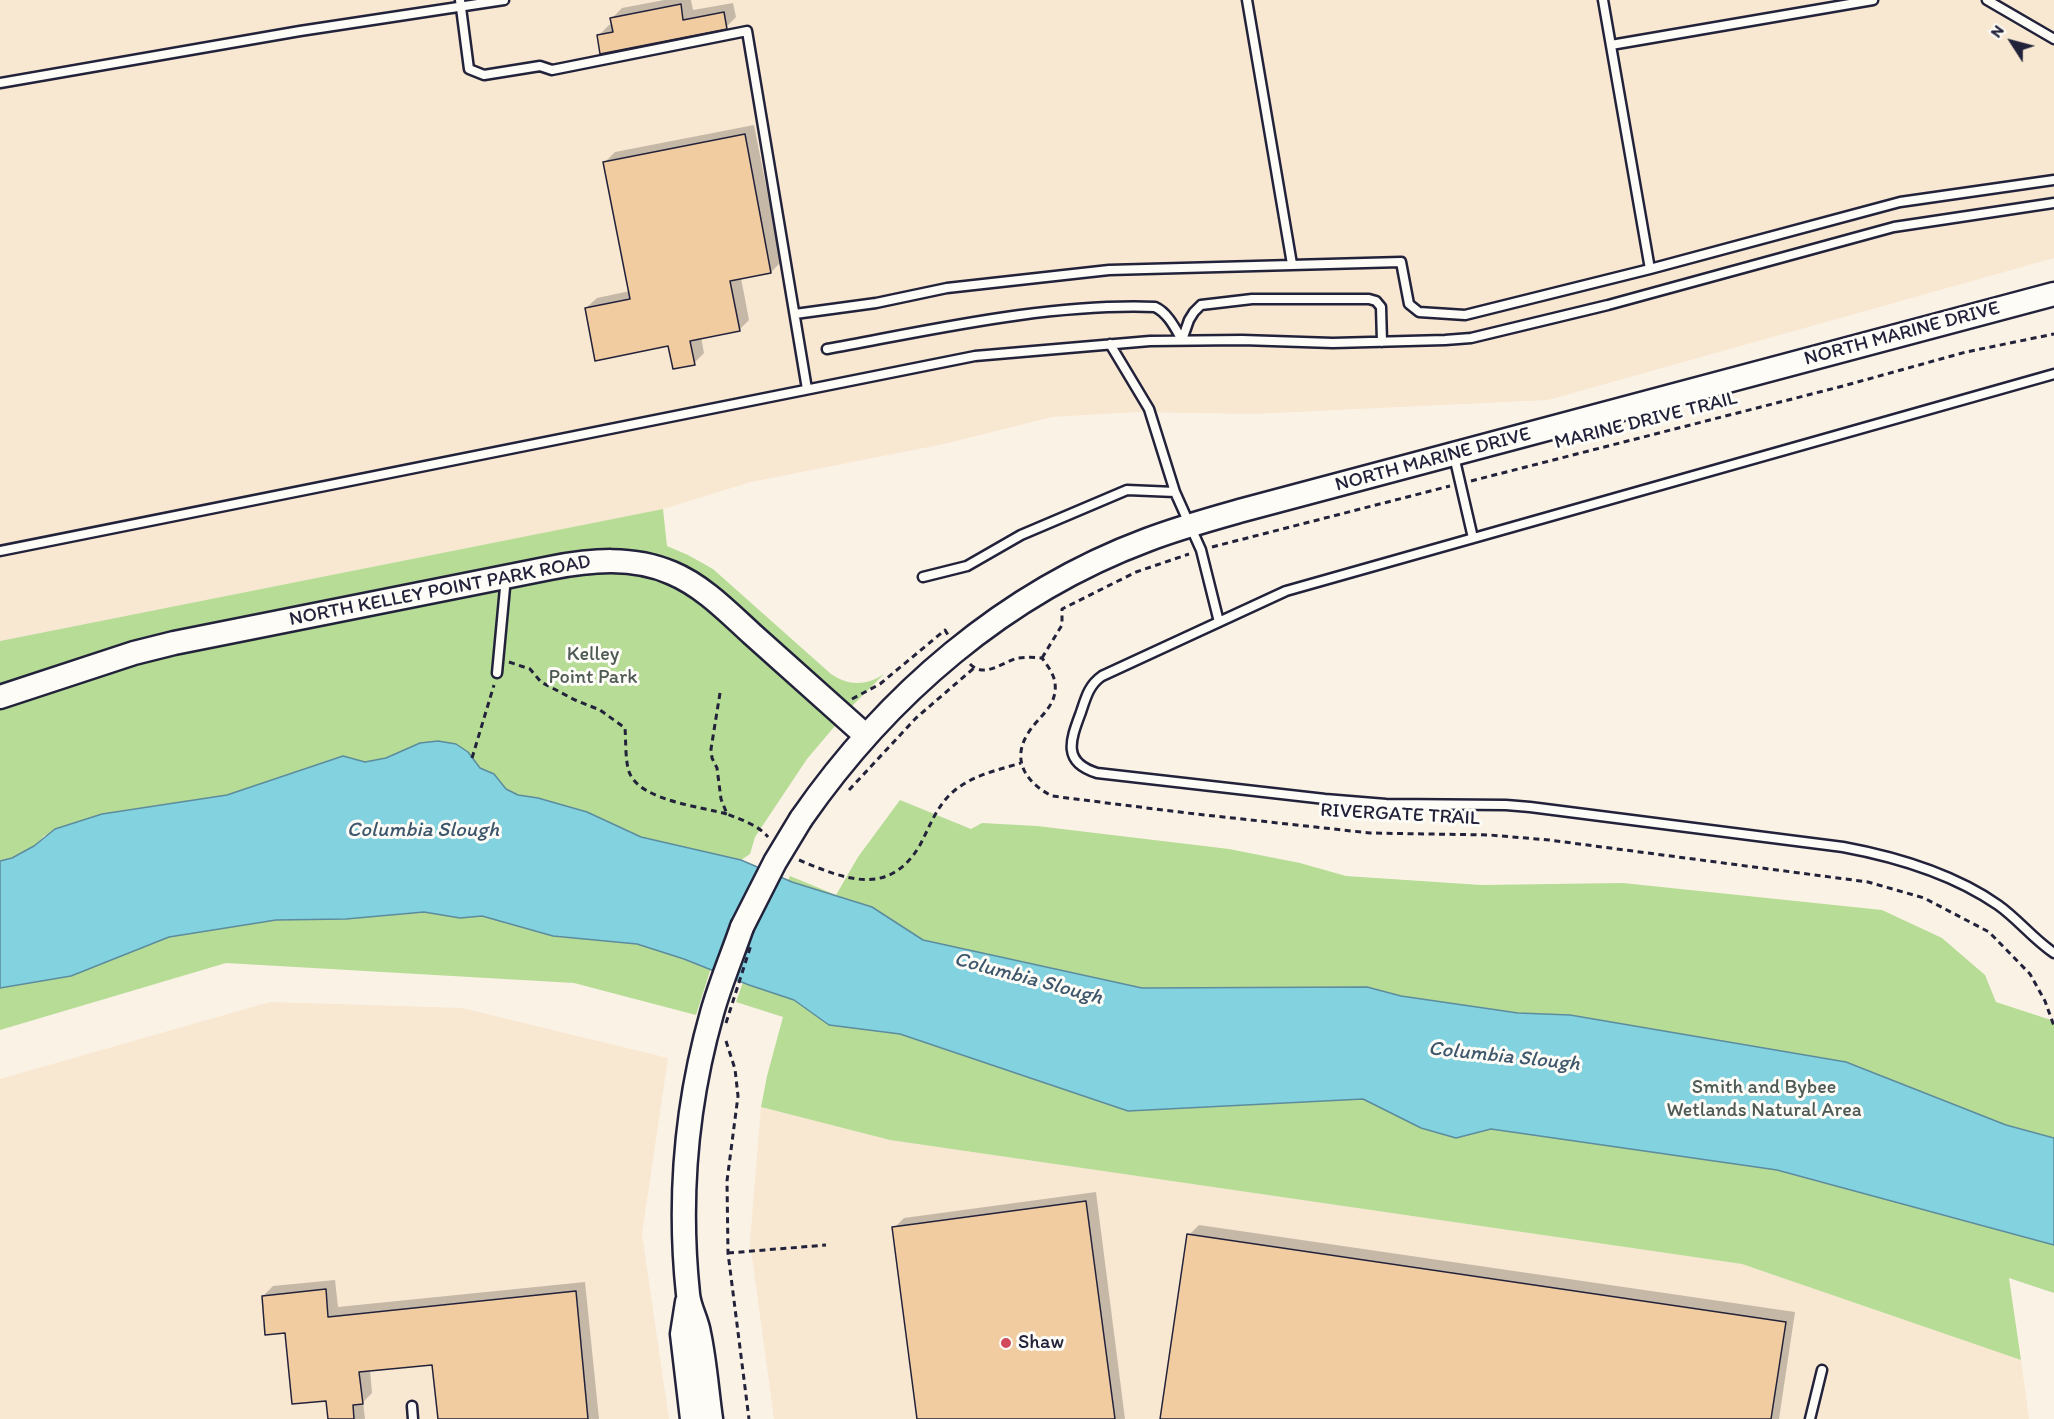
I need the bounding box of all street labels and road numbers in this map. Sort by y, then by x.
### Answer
street label: NORTH MARINE DRIVE [1802,296,2002,372]
street label: MARINE DRIVE TRAIL [1552,387,1740,455]
street label: NORTH MARINE DRIVE [1333,422,1533,498]
street label: NORTH KELLEY POINT PARK ROAD [287,550,593,632]
street label: RIVERGATE TRAIL [1320,799,1480,831]

